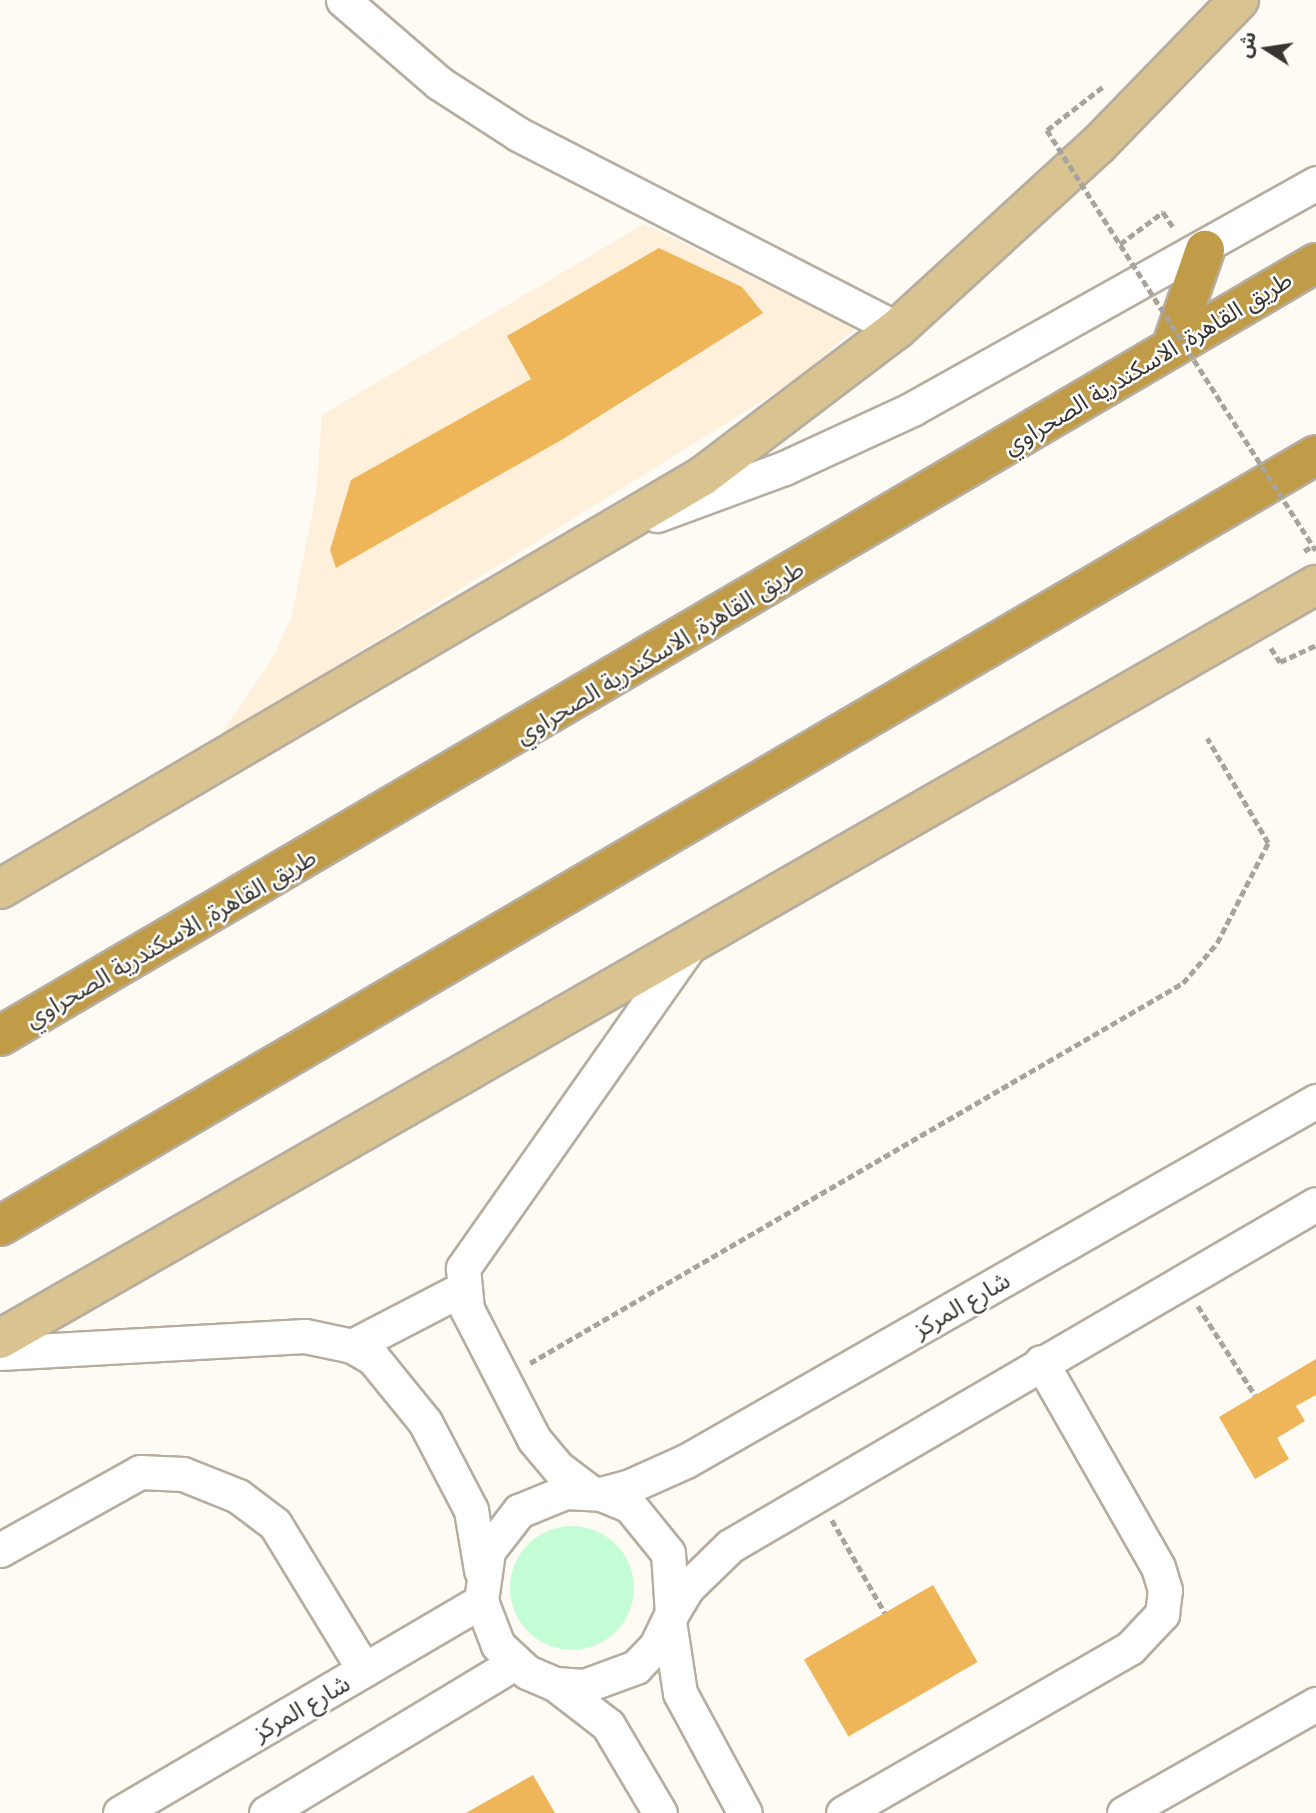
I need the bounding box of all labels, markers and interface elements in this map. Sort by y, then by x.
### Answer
north arrow [1232,14,1302,84]
text: ش [1231,29,1262,60]
street label: طريق القاهرة, الاسكندرية الصحراوي [997,264,1297,460]
street label: طريق القاهرة, الاسكندرية الصحراوي [509,553,809,749]
street label: طريق القاهرة, الاسكندرية الصحراوي [19,842,321,1032]
street label: شارع المركز [908,1265,1014,1343]
street label: شارع المركز [248,1668,354,1746]

